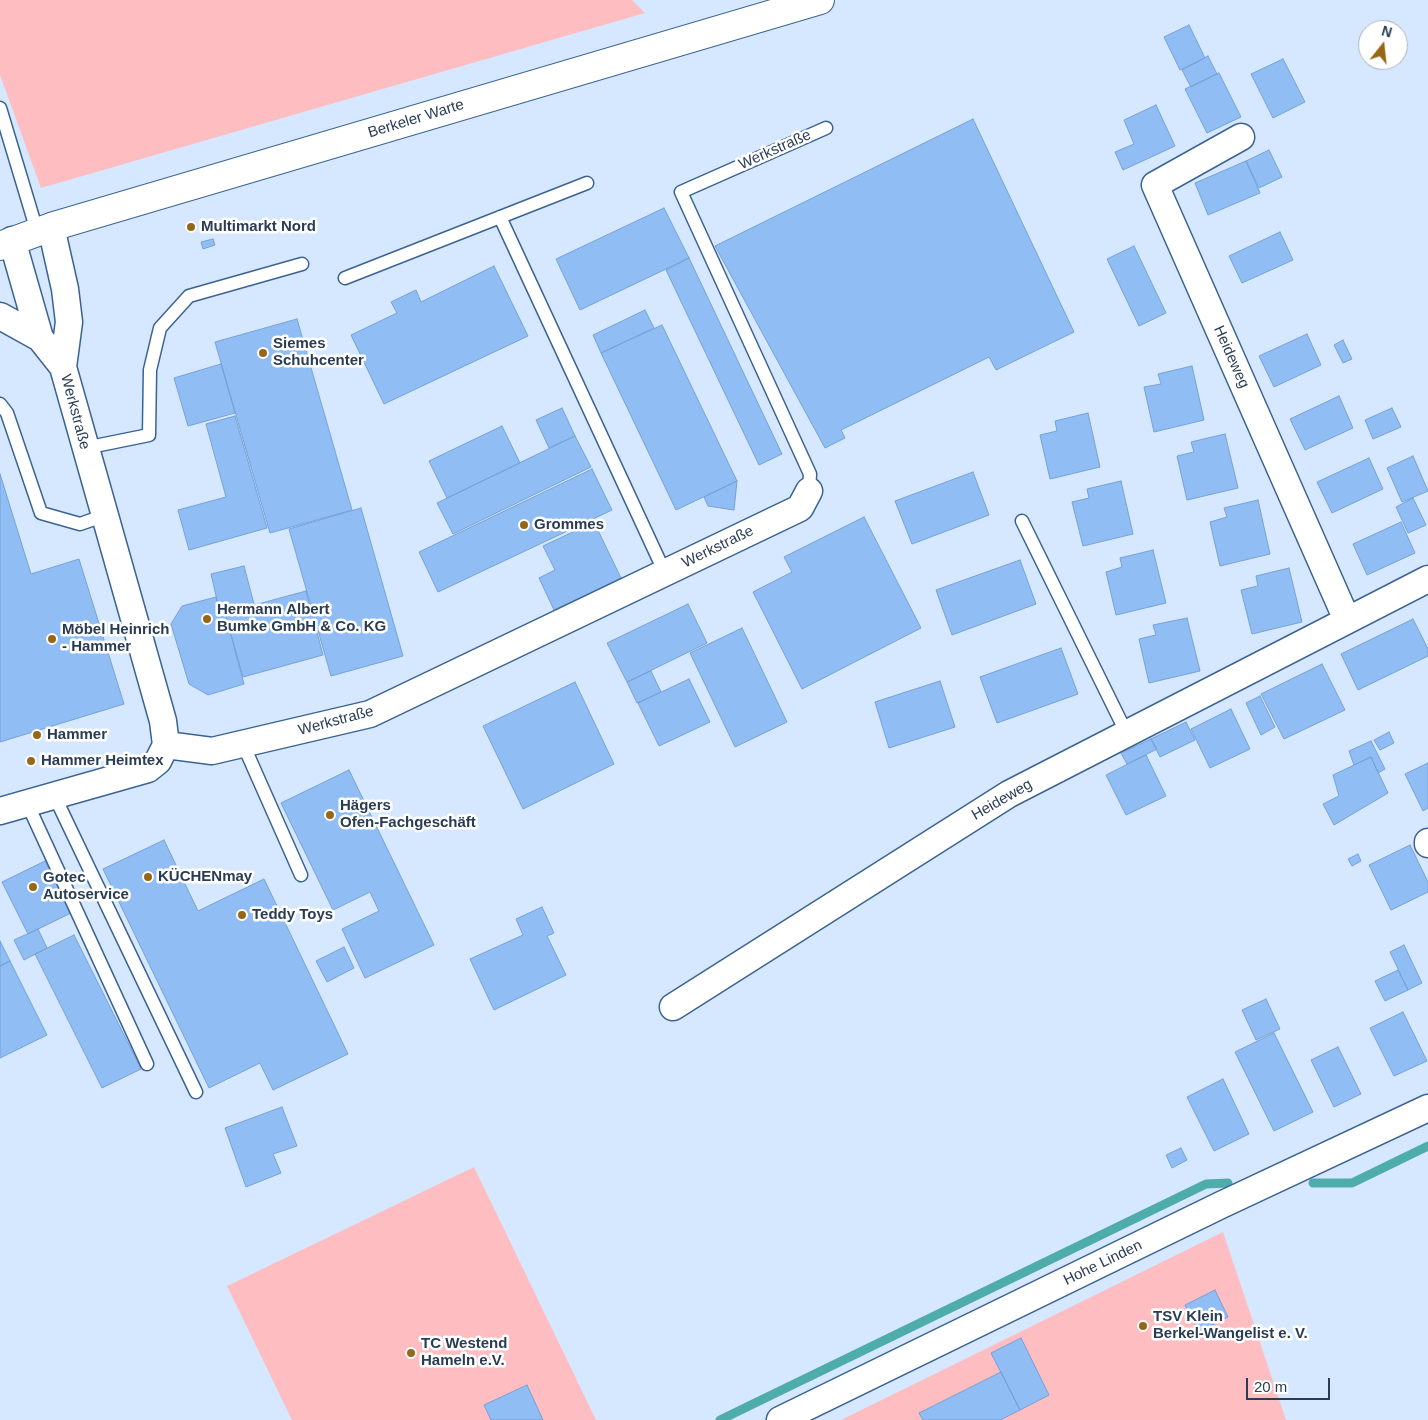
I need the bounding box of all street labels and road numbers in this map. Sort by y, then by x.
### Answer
street label: Berkeler Warte [366,96,466,142]
street label: Werkstraße [736,126,814,174]
street label: Heideweg [1209,323,1253,391]
street label: Werkstraße [56,372,94,452]
street label: Werkstraße [679,522,757,572]
street label: Werkstraße [296,702,376,740]
street label: Heideweg [969,776,1035,824]
street label: Hohe Linden [1061,1236,1145,1290]

